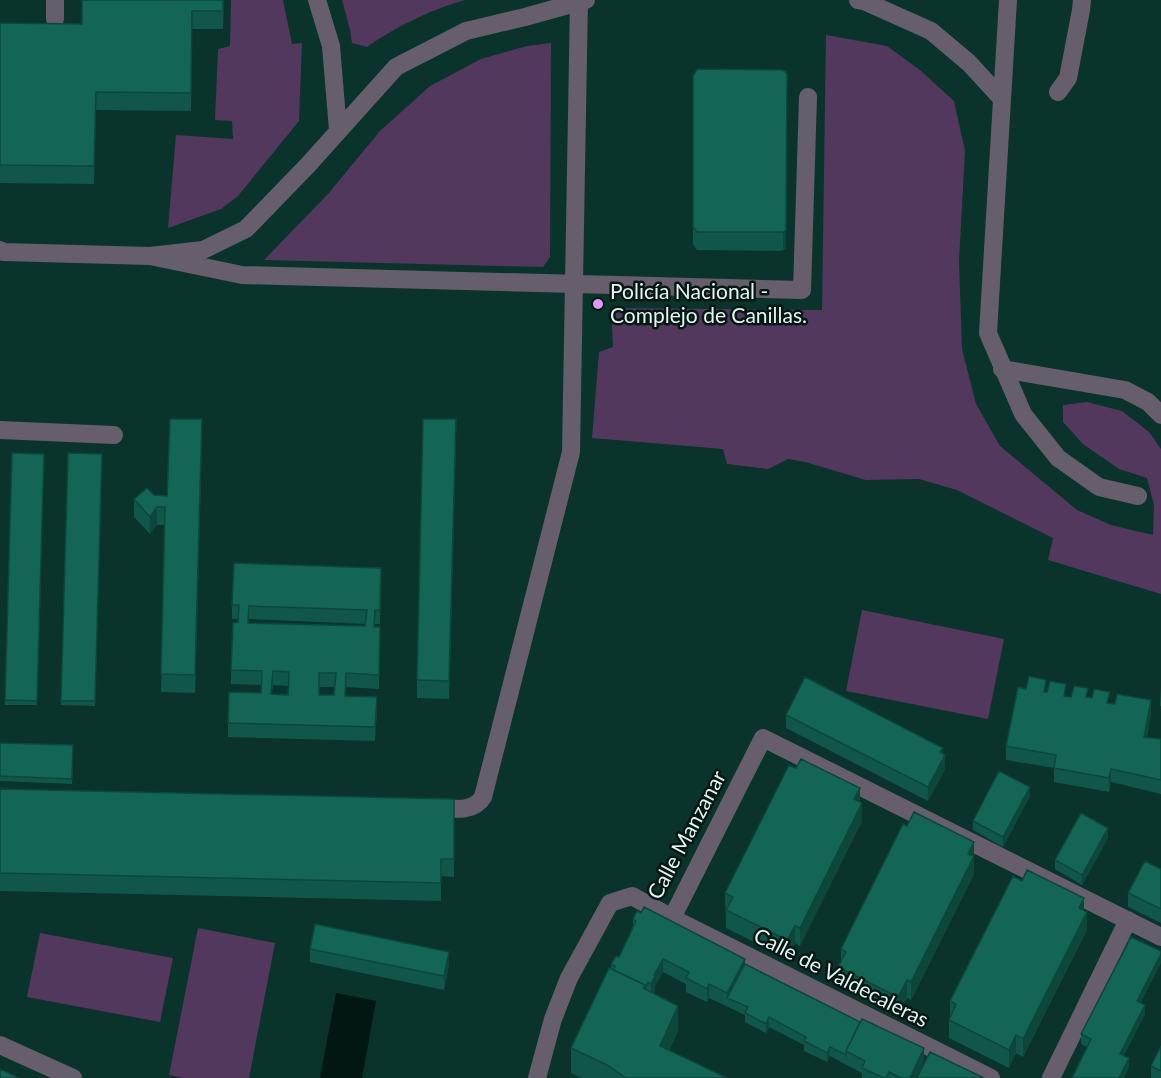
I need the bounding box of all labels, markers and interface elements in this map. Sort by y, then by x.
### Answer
place label: Policía Nacional - Complejo de Canillas. [610,278,807,327]
marker: Policía Nacional - Complejo de Canillas. [591,297,605,311]
street label: Calle Manzanar [641,765,730,903]
street label: Calle de Valdecaleras [750,922,933,1032]

